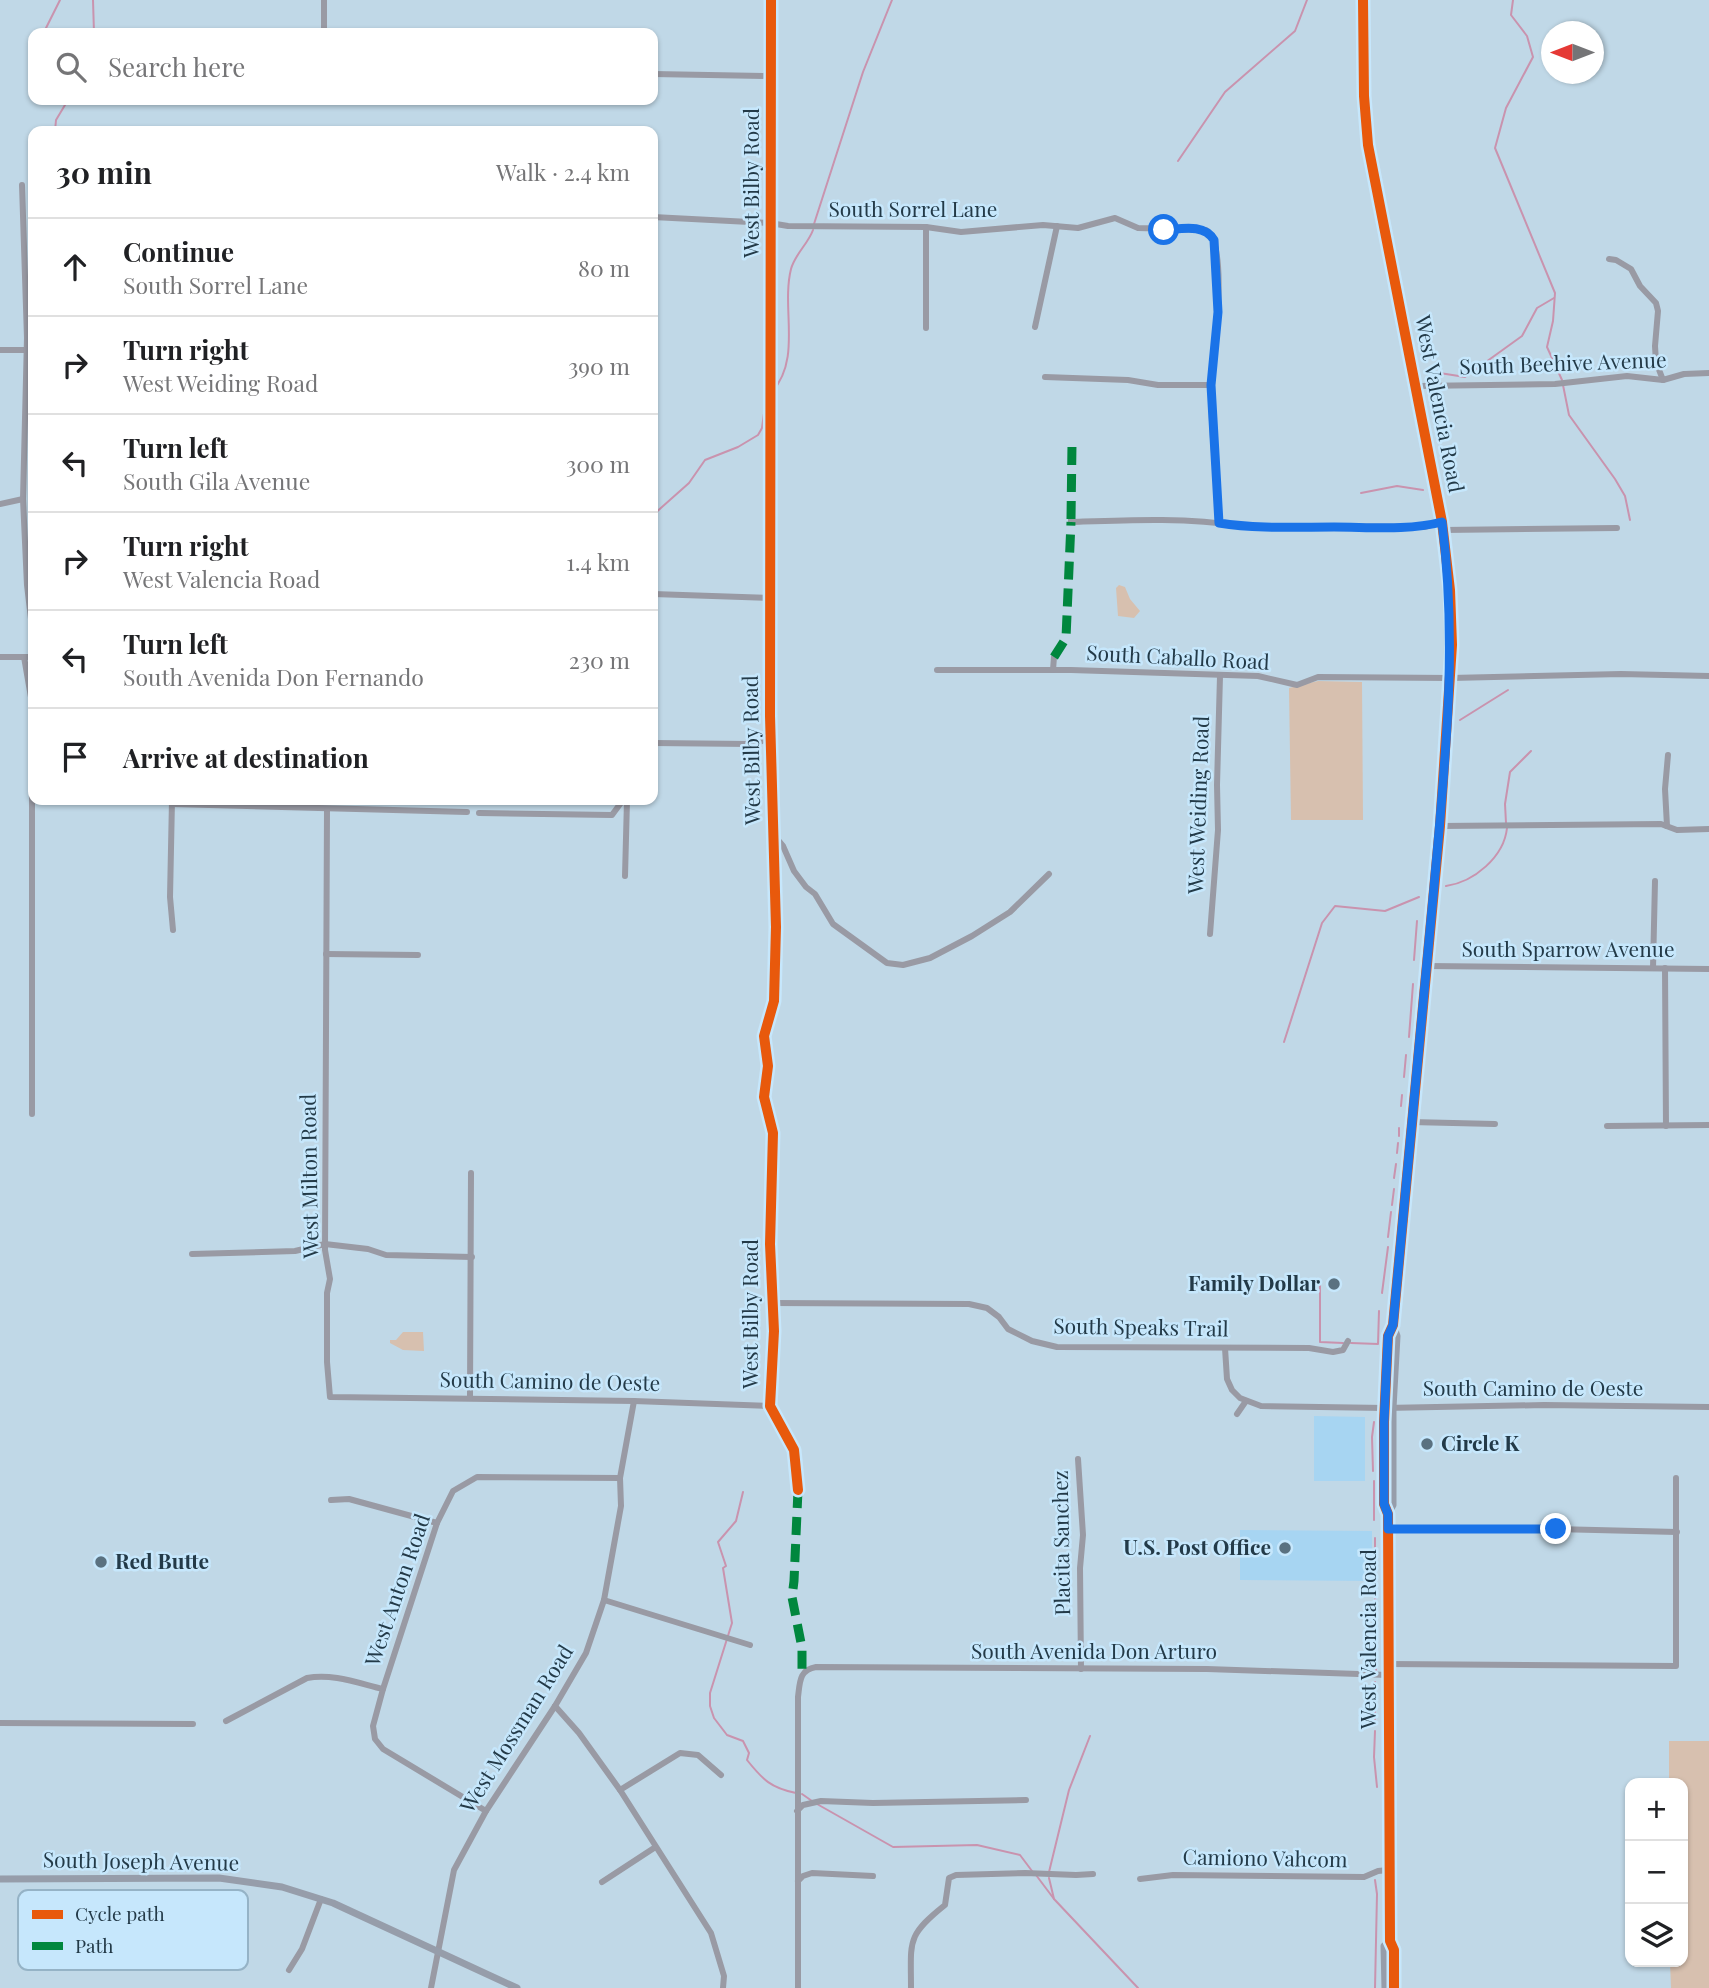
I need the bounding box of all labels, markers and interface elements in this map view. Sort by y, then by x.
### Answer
north arrow [1541,21,1604,84]
search box [28,28,658,105]
icon: search [52,48,90,86]
text: Search here [108,49,245,84]
street label: West Bilby Road [736,108,764,259]
text: 30 min [56,152,152,192]
text: Walk · 2.4 km [496,156,630,187]
street label: South Sorrel Lane [828,194,998,222]
route start [1148,214,1179,245]
text: Continue [123,234,234,269]
icon: ahead [56,248,94,286]
text: 80 m [578,252,630,283]
text: South Sorrel Lane [123,269,308,300]
street label: West Valencia Road [1410,312,1472,495]
text: Turn right [123,332,249,367]
street label: South Beehive Avenue [1459,344,1667,380]
icon: right [56,346,94,384]
text: 390 m [568,350,630,381]
text: West Weiding Road [123,367,318,398]
text: Turn left [123,430,228,465]
icon: left [56,444,94,482]
text: 300 m [566,448,630,479]
text: South Gila Avenue [123,465,310,496]
text: Turn right [123,528,249,563]
icon: right [56,542,94,580]
text: 1.4 km [566,546,630,577]
text: West Valencia Road [123,563,320,594]
text: Turn left [123,626,228,661]
street label: South Caballo Road [1086,637,1270,675]
icon: left [56,640,94,678]
text: 230 m [569,644,630,675]
text: South Avenida Don Fernando [123,661,424,692]
street label: West Bilby Road [735,675,765,826]
street label: West Weiding Road [1180,715,1214,896]
icon: arrive [56,738,94,776]
text: Arrive at destination [123,740,369,775]
street label: South Sparrow Avenue [1461,934,1675,962]
street label: West Milton Road [293,1093,323,1260]
street label: West Bilby Road [735,1239,763,1390]
place label: Family Dollar [1188,1268,1320,1296]
marker: Family Dollar [1326,1276,1342,1292]
street label: South Speaks Trail [1053,1310,1229,1342]
street label: South Camino de Oeste [439,1364,661,1396]
street label: South Camino de Oeste [1423,1373,1643,1401]
place label: Circle K [1441,1428,1520,1456]
marker: Circle K [1419,1436,1435,1452]
street label: Placita Sanchez [1045,1470,1075,1616]
street label: West Anton Road [357,1509,435,1670]
route end [1540,1513,1571,1544]
place label: U.S. Post Office [1123,1532,1271,1560]
marker: U.S. Post Office [1277,1540,1293,1556]
place label: Red Butte [115,1546,209,1574]
street label: West Valencia Road [1353,1549,1381,1730]
marker: Red Butte [93,1554,109,1570]
street label: South Avenida Don Arturo [971,1636,1217,1664]
street label: West Mossman Road [452,1639,578,1818]
map controls [1625,1778,1688,1967]
button: + [1625,1778,1688,1841]
button: − [1625,1841,1688,1904]
street label: Camiono Vahcom [1182,1842,1348,1872]
street label: South Joseph Avenue [43,1844,239,1876]
legend [18,1890,248,1970]
text: Cycle path [75,1900,165,1926]
button: layers [1625,1904,1688,1967]
text: Path [75,1932,113,1958]

